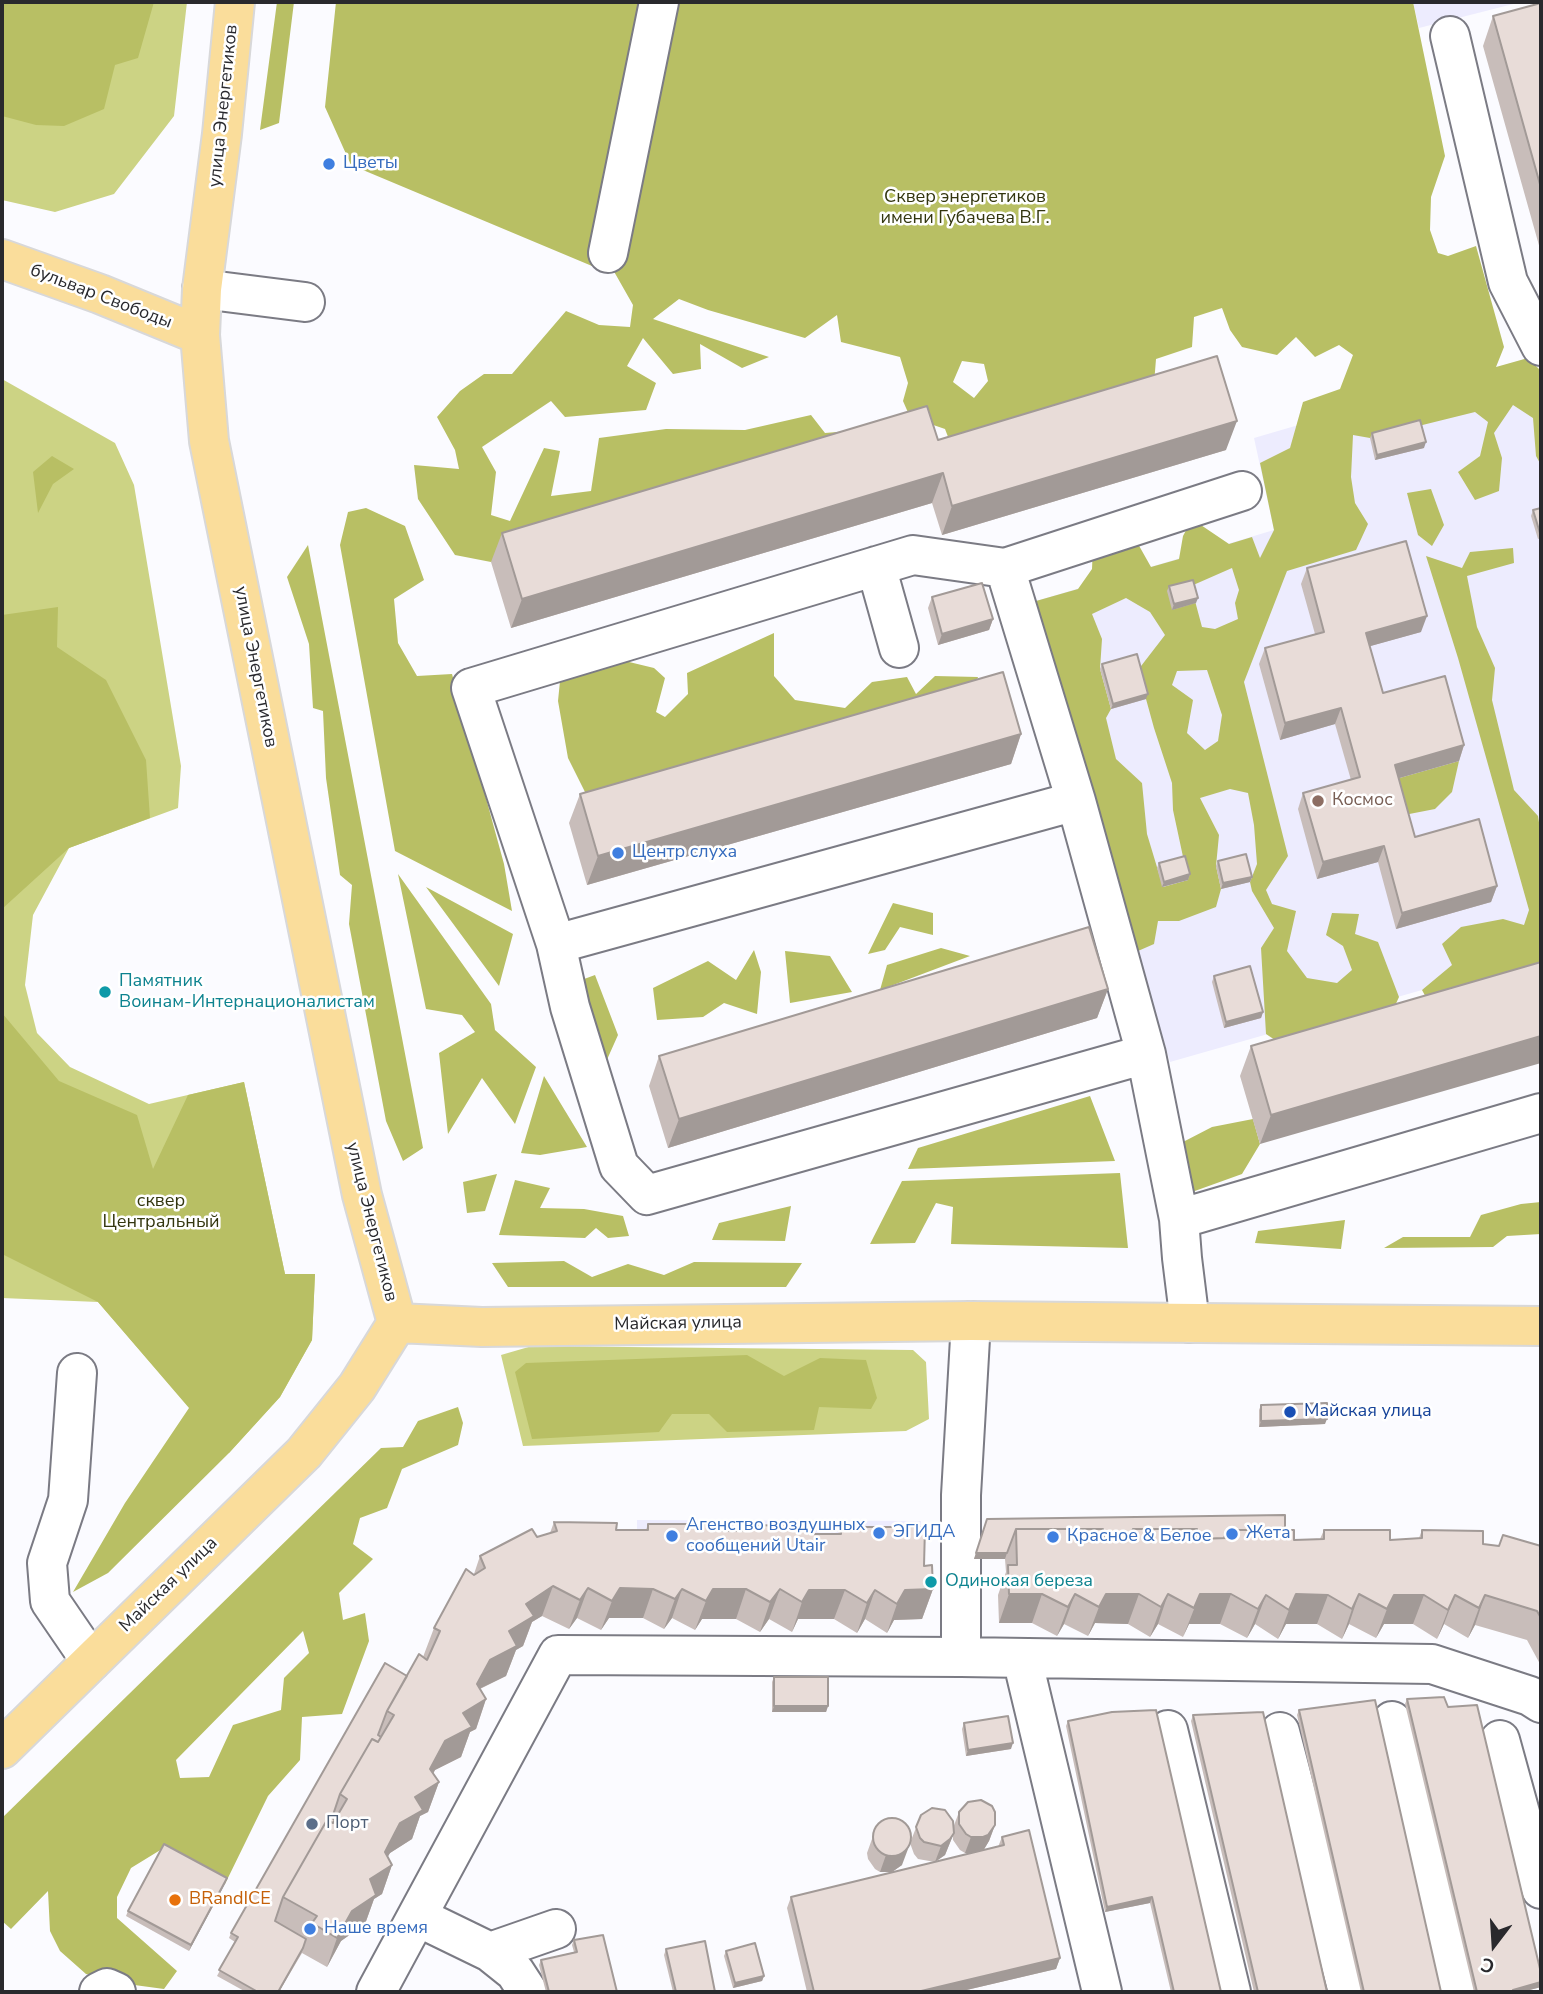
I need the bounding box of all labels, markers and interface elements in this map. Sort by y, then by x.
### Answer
street label: улица Энергетиков [205,24,243,188]
place label: Цветы [343,153,398,175]
marker: Цветы [321,156,337,172]
park label: Сквер энергетиков имени Губачева В.Г. [880,187,1050,230]
street label: бульвар Свободы [27,260,175,334]
street label: улица Энергетиков [229,585,281,749]
place label: Космос [1332,790,1393,812]
marker: Космос [1310,793,1326,809]
place label: Центр слуха [632,842,737,864]
marker: Центр слуха [610,845,626,861]
place label: Памятник Воинам-Интернационалистам [119,971,375,1014]
marker: Памятник Воинам-Интернационалистам [97,984,113,1000]
street label: улица Энергетиков [341,1140,401,1304]
park label: сквер Центральный [102,1191,220,1234]
street label: Майская улица [614,1312,742,1336]
place label: Майская улица [1304,1401,1432,1423]
marker: Майская улица [1282,1404,1298,1420]
place label: Агенство воздушных сообщений Utair [686,1515,865,1558]
place label: ЭГИДА [893,1522,955,1544]
place label: Жета [1246,1523,1291,1545]
marker: ЭГИДА [871,1525,887,1541]
place label: Красное & Белое [1067,1526,1212,1548]
marker: Жета [1224,1526,1240,1542]
marker: Агенство воздушных сообщений Utair [664,1528,680,1544]
marker: Красное & Белое [1045,1529,1061,1545]
street label: Майская улица [116,1533,222,1637]
place label: Одинокая береза [945,1571,1093,1593]
marker: Одинокая береза [923,1574,939,1590]
place label: Порт [326,1813,368,1835]
marker: Порт [304,1816,320,1832]
place label: BRandICE [189,1889,271,1911]
marker: BRandICE [167,1892,183,1908]
north arrow [1459,1910,1529,1980]
place label: Наше время [324,1918,428,1940]
marker: Наше время [302,1921,318,1937]
text: С [1478,1951,1498,1979]

